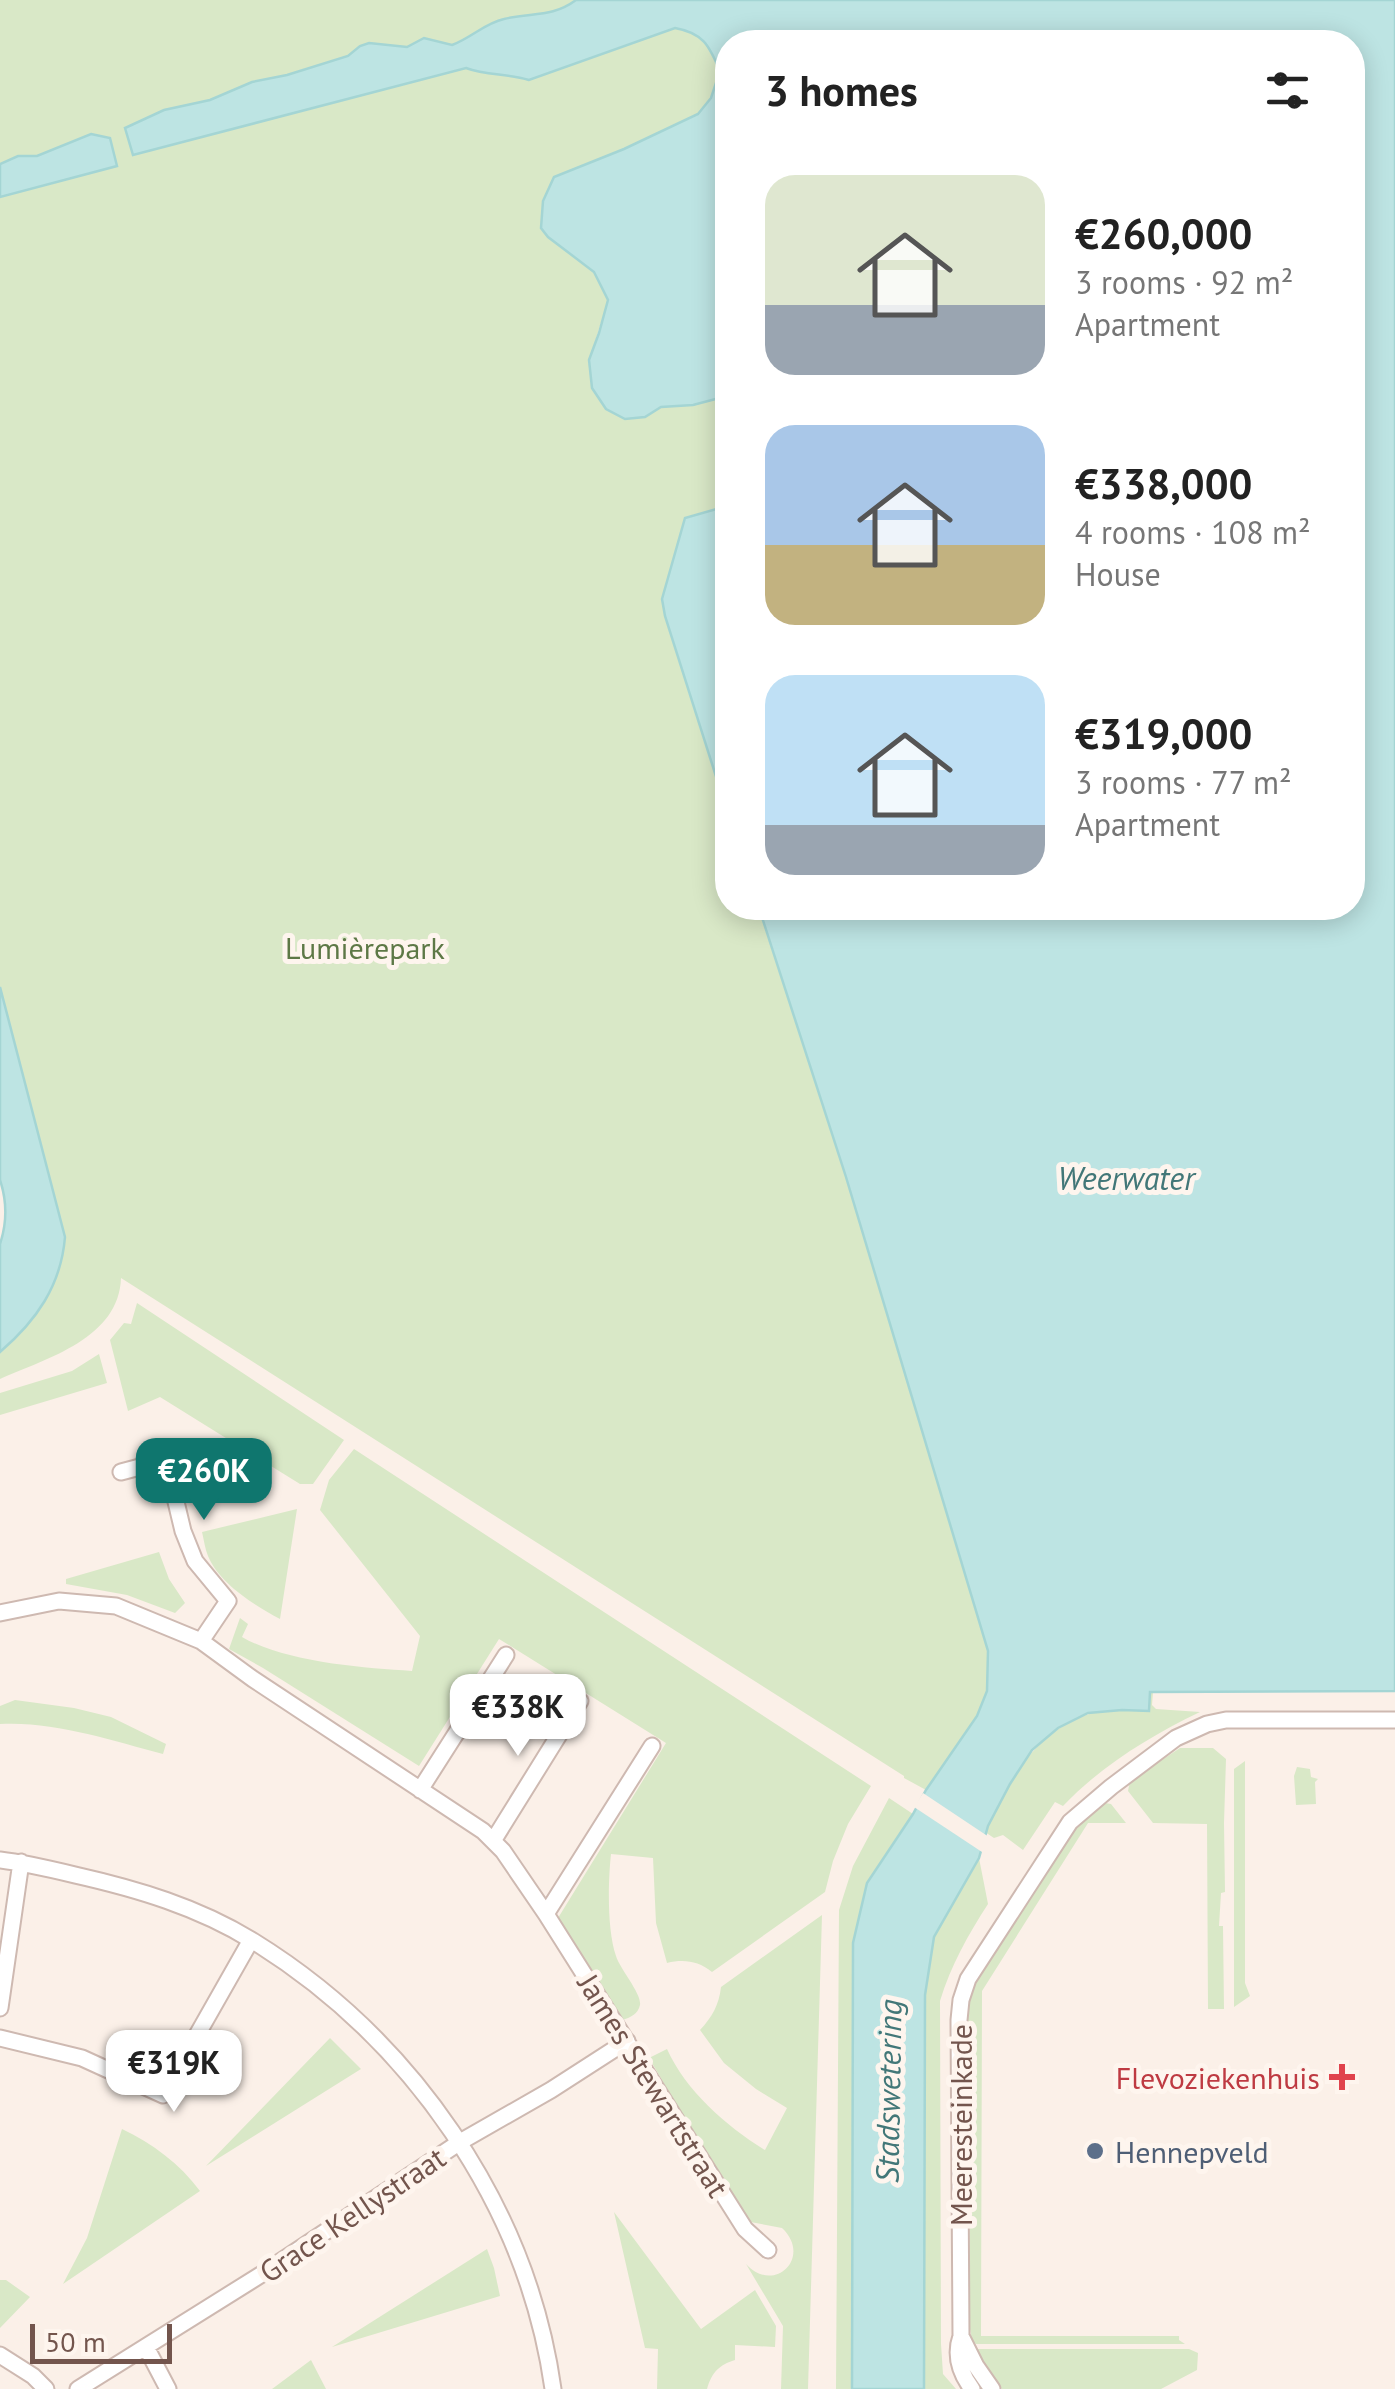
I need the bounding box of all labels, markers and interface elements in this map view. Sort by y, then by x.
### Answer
text: 3 homes [765,63,918,118]
icon: filters [1260,63,1315,118]
text: €260,000 [1075,206,1252,261]
icon: home [845,215,965,335]
text: 3 rooms · 92 m² [1075,261,1293,303]
text: Apartment [1075,303,1220,345]
text: €338,000 [1075,456,1252,511]
icon: home [845,465,965,585]
text: 4 rooms · 108 m² [1075,511,1311,553]
text: House [1075,553,1161,595]
text: €319,000 [1075,706,1252,761]
icon: home [845,715,965,835]
text: 3 rooms · 77 m² [1075,761,1292,803]
text: Apartment [1075,803,1220,845]
park label: Lumièrepark [285,928,446,967]
water label: Weerwater [1057,1157,1197,1199]
pin: €260K [134,1438,274,1523]
text: €260K [158,1449,250,1491]
pin: €338K [448,1674,588,1759]
text: €338K [472,1685,564,1727]
street label: James Stewartstraat [569,1965,738,2204]
water label: Stadswetering [865,1999,911,2183]
street label: Meeresteinkade [941,2024,980,2226]
pin: €319K [104,2030,244,2115]
text: €319K [128,2041,220,2083]
place label: Flevoziekenhuis [1116,2058,1320,2097]
marker: Flevoziekenhuis [1329,2064,1355,2090]
place label: Hennepveld [1115,2132,1269,2171]
street label: Grace Kellystraat [252,2137,452,2291]
marker: Hennepveld [1084,2140,1106,2162]
scale bar [30,2319,172,2364]
text: 50 m [45,2323,106,2360]

